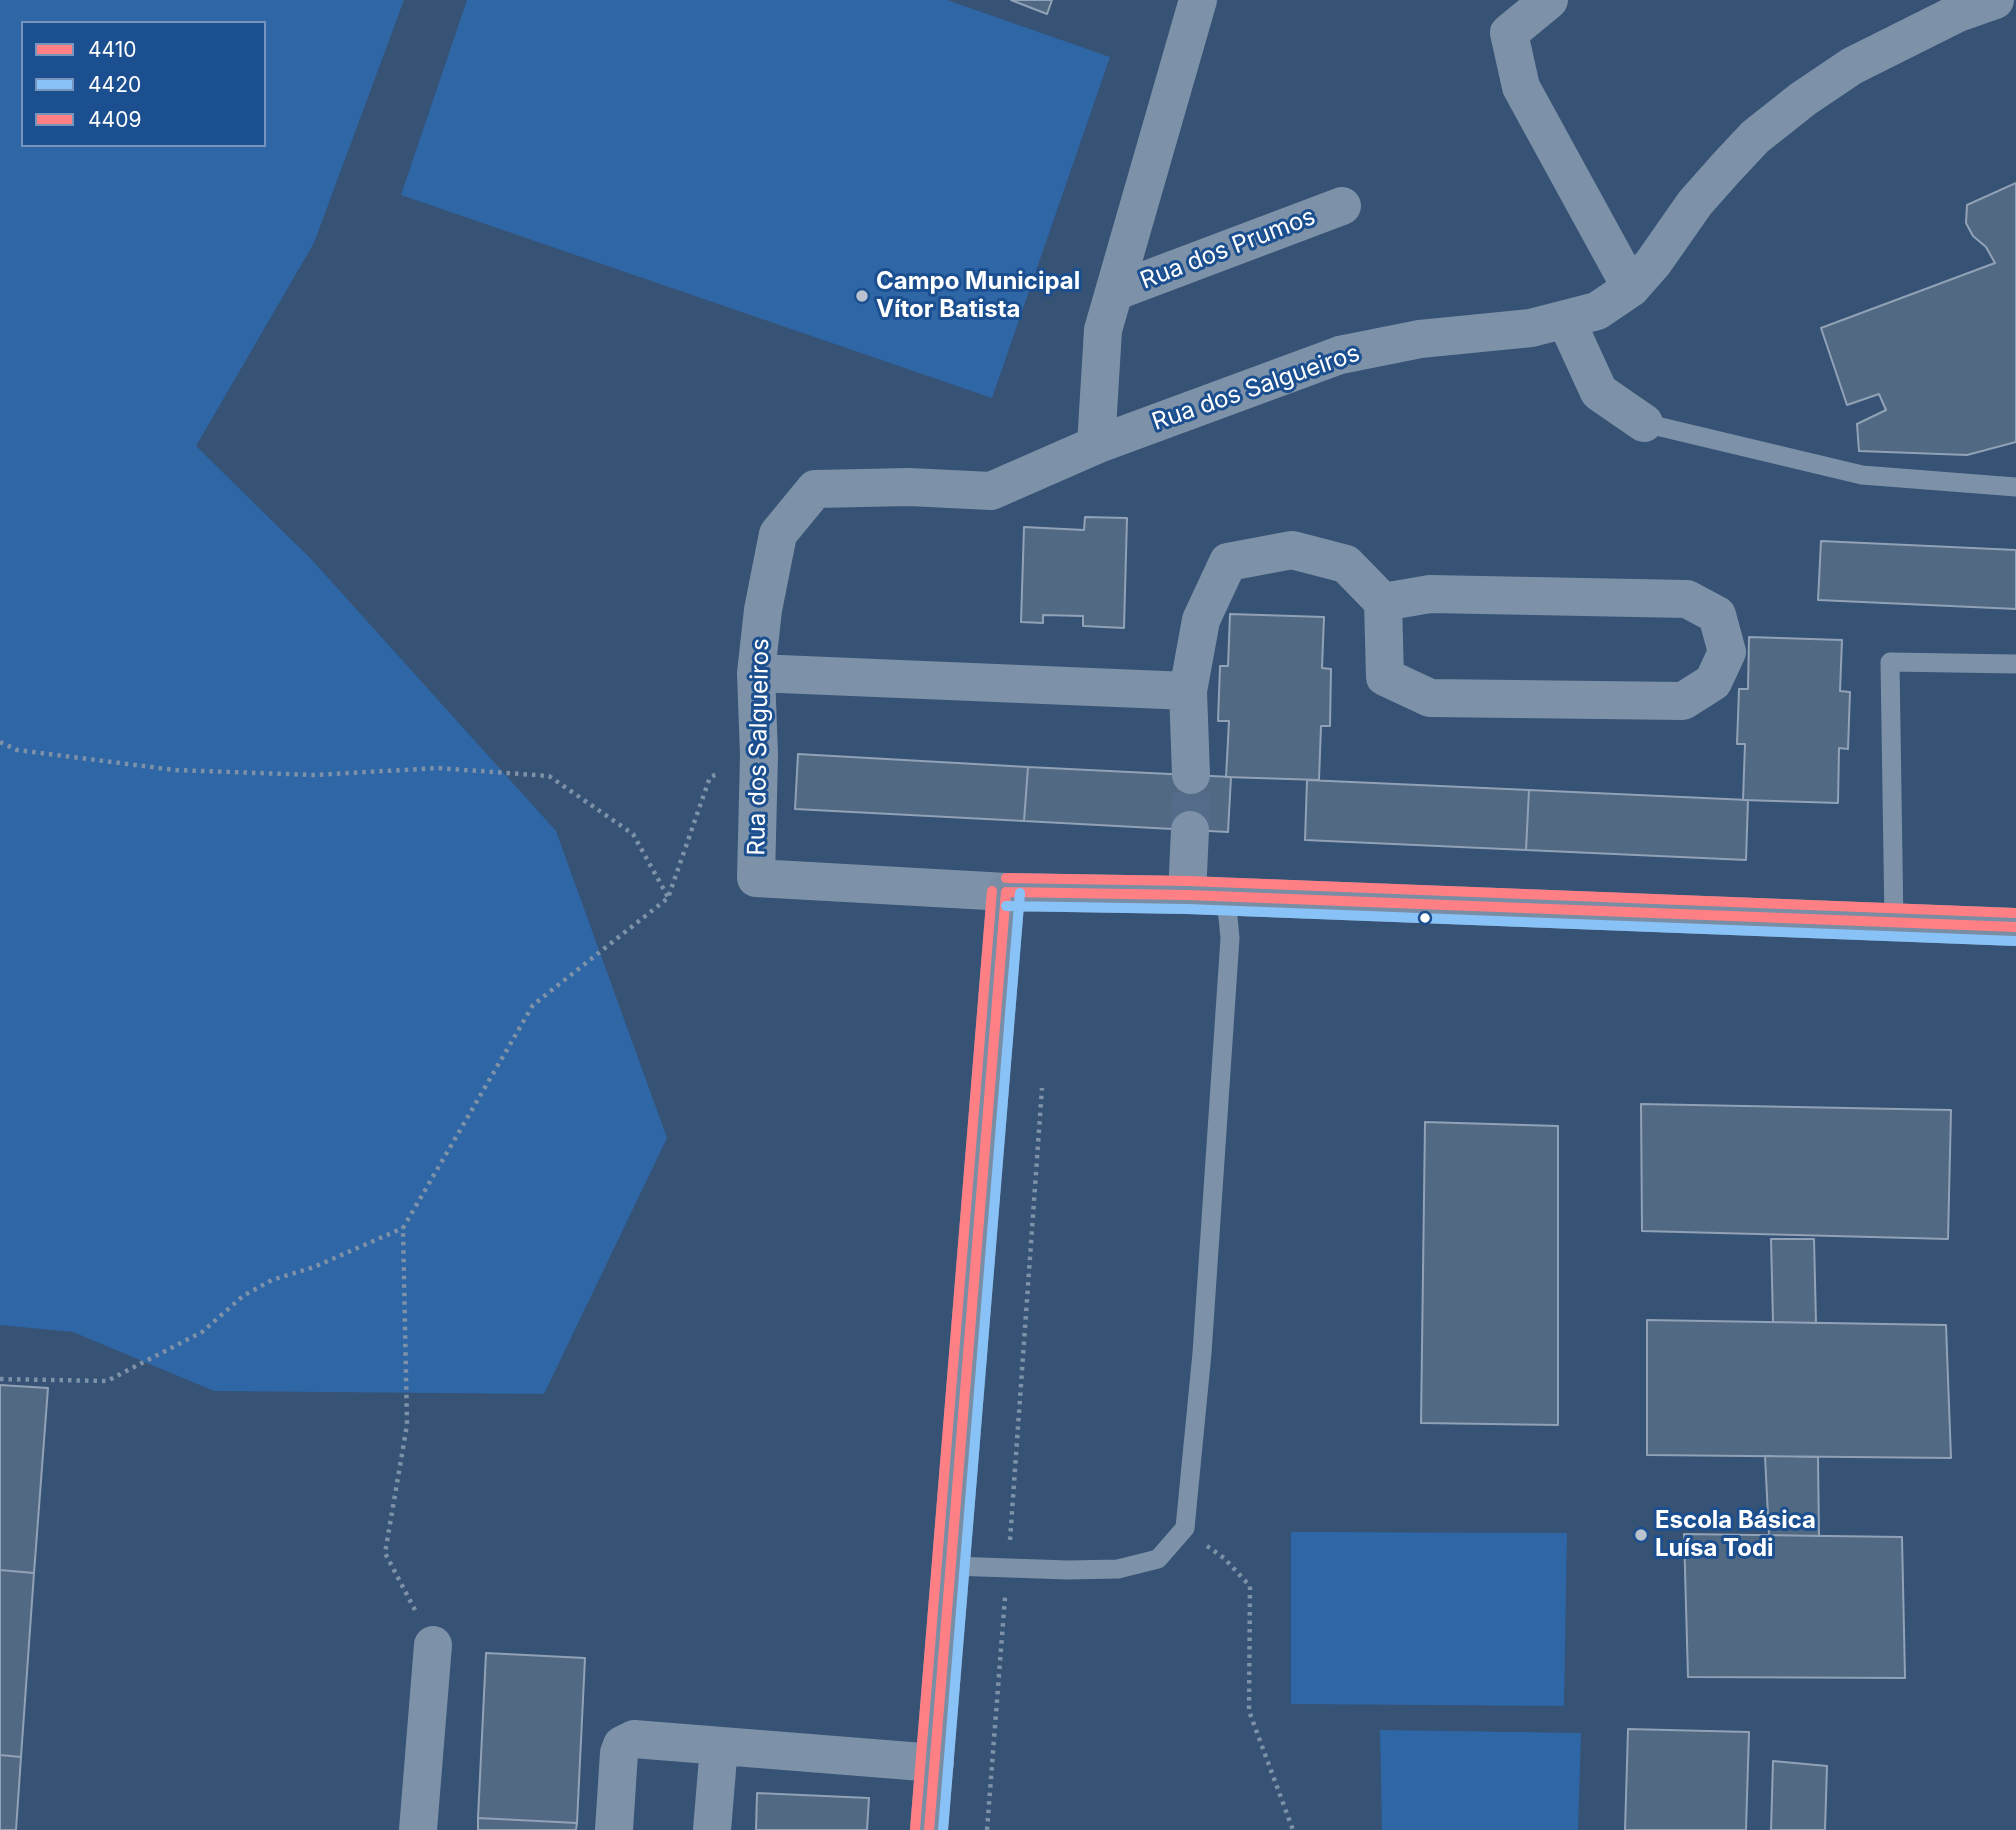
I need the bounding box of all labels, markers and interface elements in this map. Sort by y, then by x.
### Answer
legend [21,21,266,147]
text: 4410 [88,37,137,62]
text: 4420 [88,72,141,97]
text: 4409 [88,107,141,132]
street label: Rua dos Prumos [1136,202,1320,296]
place label: Campo Municipal Vítor Batista [876,268,1080,324]
marker: Campo Municipal Vítor Batista [854,288,870,304]
street label: Rua dos Salgueiros [1149,339,1363,437]
street label: Rua dos Salgueiros [743,638,775,856]
unlabelled marker [1418,911,1432,925]
place label: Escola Básica Luísa Todi [1655,1507,1816,1563]
marker: Escola Básica Luísa Todi [1633,1527,1649,1543]

